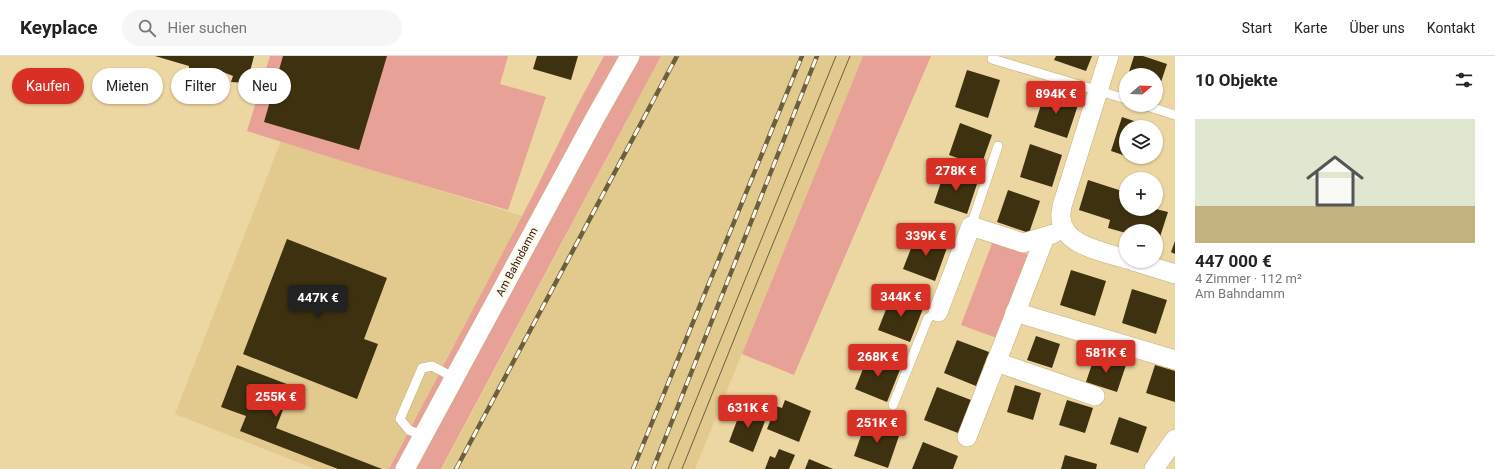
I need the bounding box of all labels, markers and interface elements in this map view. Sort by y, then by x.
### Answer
search box [122,10,402,46]
text: Keyplace [20,16,98,39]
icon: search [136,17,158,39]
text: Hier suchen [168,19,247,37]
text: Start [1242,20,1272,36]
text: Karte [1294,20,1328,36]
text: Über uns [1350,20,1405,36]
text: Kontakt [1427,20,1475,36]
chip: Kaufen [12,68,84,104]
chip: Mieten [92,68,163,104]
chip: Filter [171,68,230,104]
chip: Neu [238,68,291,104]
north arrow [1119,68,1163,112]
map controls [1119,68,1163,268]
icon: filters [1453,69,1475,91]
text: 10 Objekte [1195,70,1278,90]
pin: 894K € [1023,81,1089,115]
text: 894K € [1035,86,1077,101]
button: layers [1119,120,1163,164]
icon: home [1299,145,1371,217]
pin: 278K € [923,158,989,192]
text: 278K € [935,163,977,178]
button: + [1119,172,1163,216]
pin: 339K € [893,223,959,257]
button: − [1119,224,1163,268]
street label: Am Bahndamm [493,225,541,299]
text: 339K € [905,228,947,243]
text: 447 000 € [1195,251,1272,271]
text: 4 Zimmer · 112 m² [1195,271,1302,286]
pin: 344K € [868,284,934,318]
pin: 447K € [285,285,351,319]
text: Am Bahndamm [1195,286,1285,301]
text: 344K € [880,289,922,304]
text: 447K € [297,290,339,305]
pin: 581K € [1073,340,1139,374]
pin: 268K € [845,344,911,378]
text: 581K € [1085,345,1127,360]
text: 268K € [857,349,899,364]
pin: 255K € [243,384,309,418]
text: 255K € [255,389,297,404]
pin: 631K € [715,395,781,429]
text: 631K € [727,400,769,415]
pin: 251K € [844,410,910,444]
text: 251K € [856,415,898,430]

